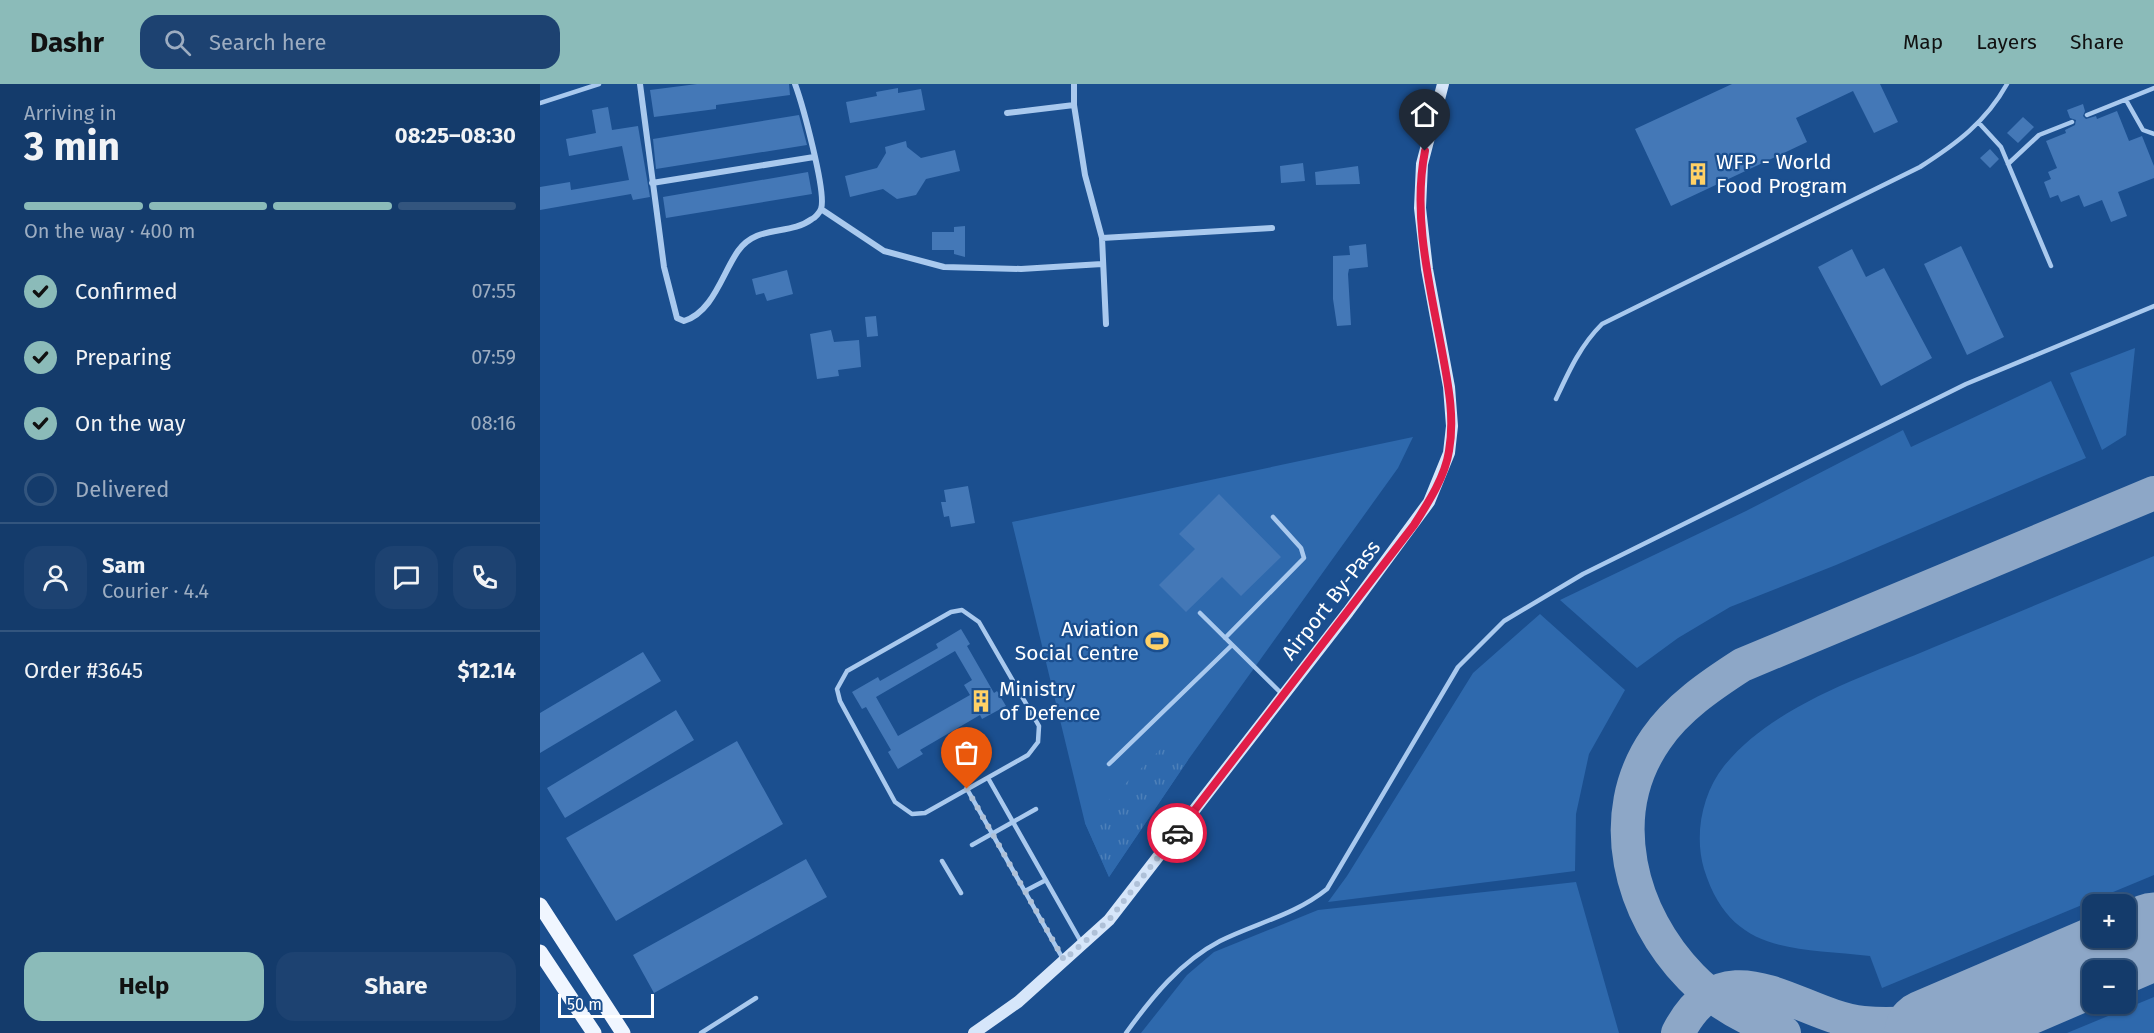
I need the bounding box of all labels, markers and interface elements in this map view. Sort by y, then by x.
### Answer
search box [140,15,560,69]
text: Dashr [30,26,104,59]
icon: search [161,26,194,59]
text: Search here [209,29,326,56]
text: Map [1903,29,1943,55]
text: Layers [1976,29,2037,55]
text: Share [2070,29,2124,55]
pin [1399,89,1450,151]
icon: home [1408,98,1441,131]
text: Arriving in [24,101,117,125]
text: 08:25–08:30 [395,122,516,149]
text: 3 min [24,124,120,170]
place label: WFP - World Food Program [1716,149,1847,199]
building icon: WFP - World Food Program [1685,161,1711,187]
text: On the way · 400 m [24,219,195,243]
icon: check [24,275,57,308]
text: Confirmed [75,278,178,305]
text: 07:55 [472,279,516,303]
icon: check [24,341,57,374]
text: Preparing [75,344,171,371]
text: 07:59 [471,345,516,369]
icon: check [24,407,57,440]
text: On the way [75,410,186,437]
text: 08:16 [471,411,516,435]
text: Delivered [75,476,170,503]
street label: Airport By-Pass [1276,535,1386,665]
button: person [24,546,87,609]
button: chat [375,546,438,609]
button: phone [453,546,516,609]
text: Sam [102,552,145,579]
text: Courier · 4.4 [102,579,209,603]
place label: Aviation Social Centre [1015,616,1139,666]
sports icon: Aviation Social Centre [1144,628,1170,654]
text: Order #3645 [24,657,143,684]
text: $12.14 [457,657,516,684]
place label: Ministry of Defence [999,676,1100,726]
building icon: Ministry of Defence [968,688,994,714]
pin [941,727,992,789]
icon: bag [950,736,983,769]
courier [1147,803,1207,863]
icon: car [1161,817,1194,850]
map controls [2082,894,2136,1014]
button: + [2082,894,2136,948]
button: Help [24,952,264,1021]
button: Share [276,952,516,1021]
button: − [2082,960,2136,1014]
scale bar [558,991,654,1018]
text: 50 m [567,995,602,1014]

